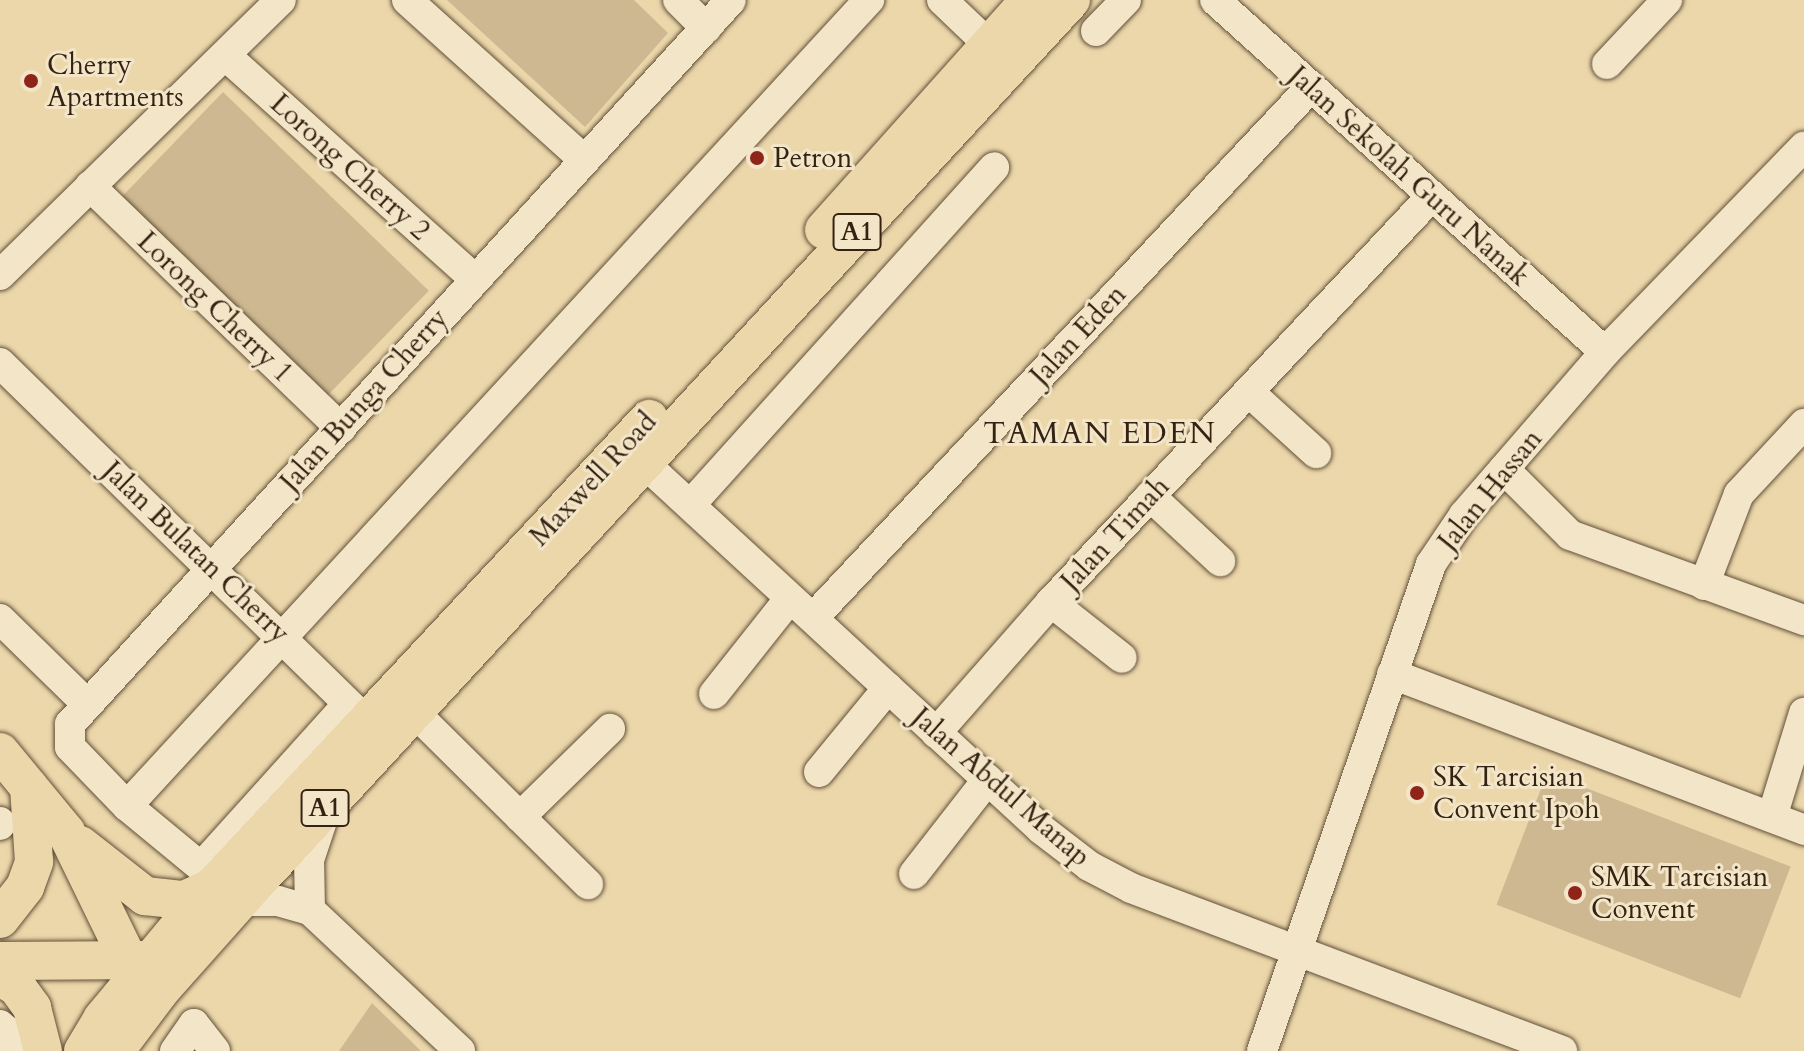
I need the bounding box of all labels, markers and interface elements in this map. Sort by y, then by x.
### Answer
place label: Cherry Apartments [47,48,184,114]
street label: Jalan Sekolah Guru Nanak [1282,59,1536,293]
marker: Cherry Apartments [22,72,40,90]
street label: Lorong Cherry 2 [263,87,437,247]
place label: Petron [773,141,852,175]
marker: Petron [748,149,766,167]
road number: A1 [831,210,883,254]
street label: Lorong Cherry 1 [130,224,300,390]
street label: Jalan Eden [1023,278,1133,392]
street label: Jalan Bunga Cherry [273,302,455,498]
street label: Maxwell Road [522,405,664,553]
district label: TAMAN EDEN [983,416,1217,452]
street label: Jalan Hassan [1431,423,1549,557]
street label: Jalan Bulatan Cherry [96,454,296,650]
street label: Jalan Timah [1054,470,1176,598]
street label: Jalan Abdul Manap [905,700,1097,874]
place label: SK Tarcisian Convent Ipoh [1433,760,1600,826]
marker: SK Tarcisian Convent Ipoh [1408,784,1426,802]
road number: A1 [299,786,351,830]
place label: SMK Tarcisian Convent [1591,860,1769,926]
marker: SMK Tarcisian Convent [1566,884,1584,902]

